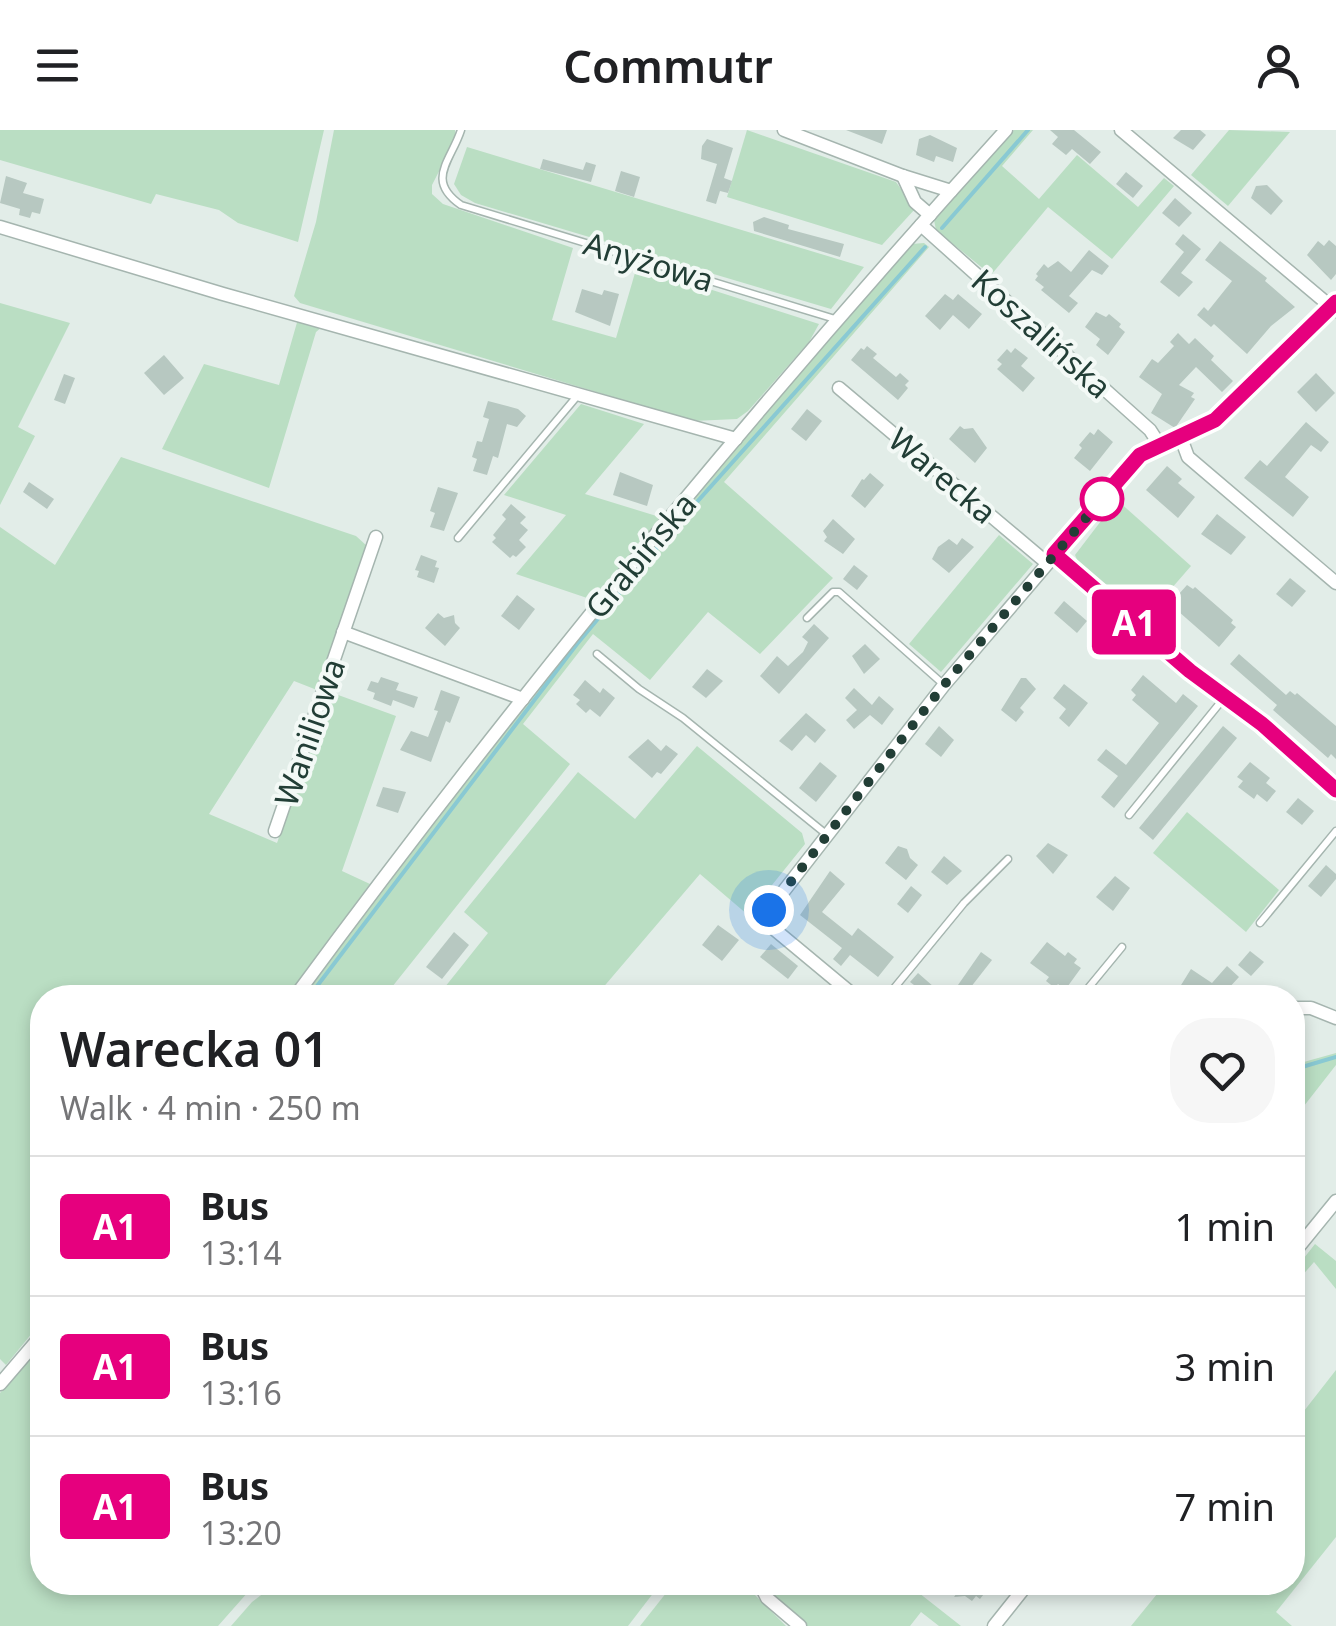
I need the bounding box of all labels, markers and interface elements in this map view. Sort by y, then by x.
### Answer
text: Commutr [563,35,773,96]
icon: menu [30,38,85,93]
icon: person [1251,38,1306,93]
street label: Anyżowa [579,221,719,301]
street label: Koszalińska [963,259,1121,407]
street label: Warecka [880,417,1006,533]
unlabelled marker [1081,478,1123,520]
street label: Grabińska [575,483,705,627]
line badge: A1 [1089,590,1179,654]
text: A1 [1112,599,1156,646]
street label: Waniliowa [264,652,354,812]
your location [744,885,794,935]
text: Warecka 01 [60,1016,329,1081]
button: heart [1170,1018,1275,1123]
text: Walk · 4 min · 250 m [60,1086,361,1129]
text: Bus [200,1179,269,1231]
text: 1 min [1175,1200,1275,1252]
text: A1 [93,1203,137,1250]
text: 13:14 [200,1231,282,1274]
text: Bus [200,1319,269,1371]
text: 3 min [1175,1340,1275,1392]
text: A1 [93,1343,137,1390]
text: 13:16 [200,1371,282,1414]
text: Bus [200,1459,269,1511]
text: 7 min [1175,1480,1275,1532]
text: A1 [93,1483,137,1530]
text: 13:20 [200,1511,282,1554]

